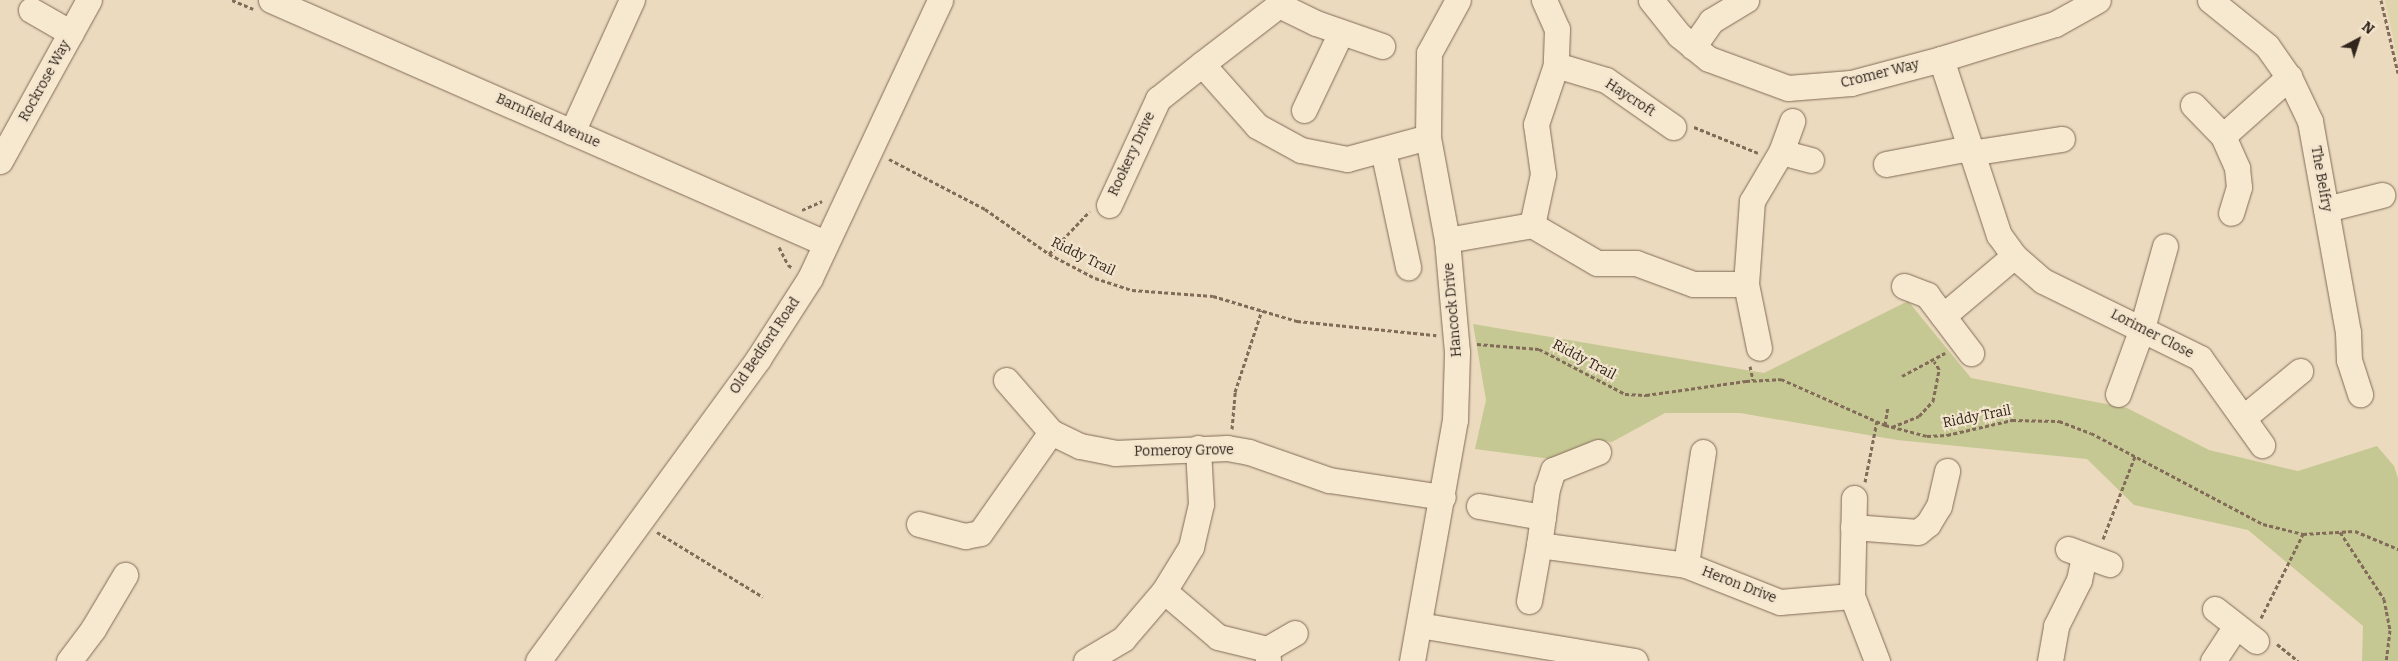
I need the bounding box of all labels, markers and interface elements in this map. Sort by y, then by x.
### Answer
north arrow [2333,15,2383,65]
text: N [2358,18,2378,38]
street label: Rockrose Way [16,37,74,125]
street label: Cromer Way [1839,56,1921,92]
street label: Haycroft [1602,76,1658,120]
street label: Barnfield Avenue [493,90,603,152]
street label: Rookery Drive [1105,109,1159,199]
street label: The Belfry [2307,145,2335,213]
street label: Riddy Trail [1048,234,1118,280]
street label: Hancock Drive [1441,262,1465,358]
street label: Old Bedford Road [726,294,804,398]
street label: Lorimer Close [2108,306,2196,362]
street label: Riddy Trail [1549,336,1619,384]
street label: Riddy Trail [1941,402,2013,432]
street label: Pomeroy Grove [1134,442,1234,460]
street label: Heron Drive [1699,563,1779,607]

